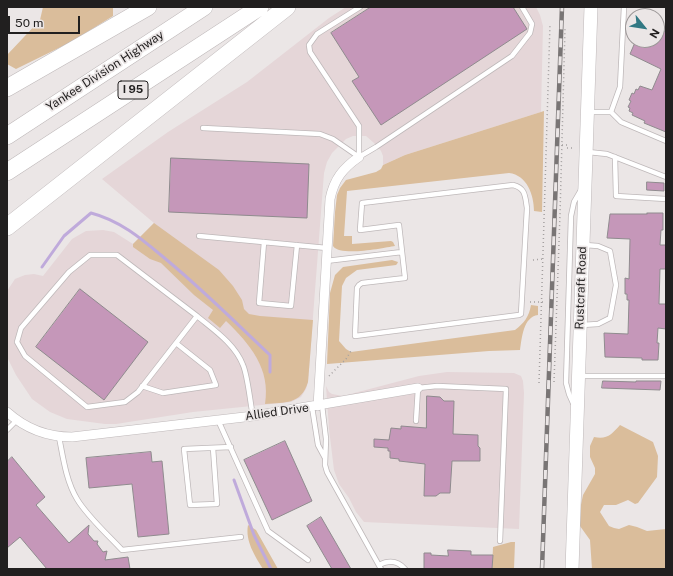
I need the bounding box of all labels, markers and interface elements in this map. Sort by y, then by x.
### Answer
scale bar [10,8,82,34]
north arrow [625,8,665,48]
text: 50 m [15,16,43,30]
text: N [647,27,662,40]
street label: Yankee Division Highway [43,28,167,114]
road number: I 95 [118,81,148,99]
street label: Rustcraft Road [572,246,590,330]
street label: Allied Drive [244,400,310,424]

